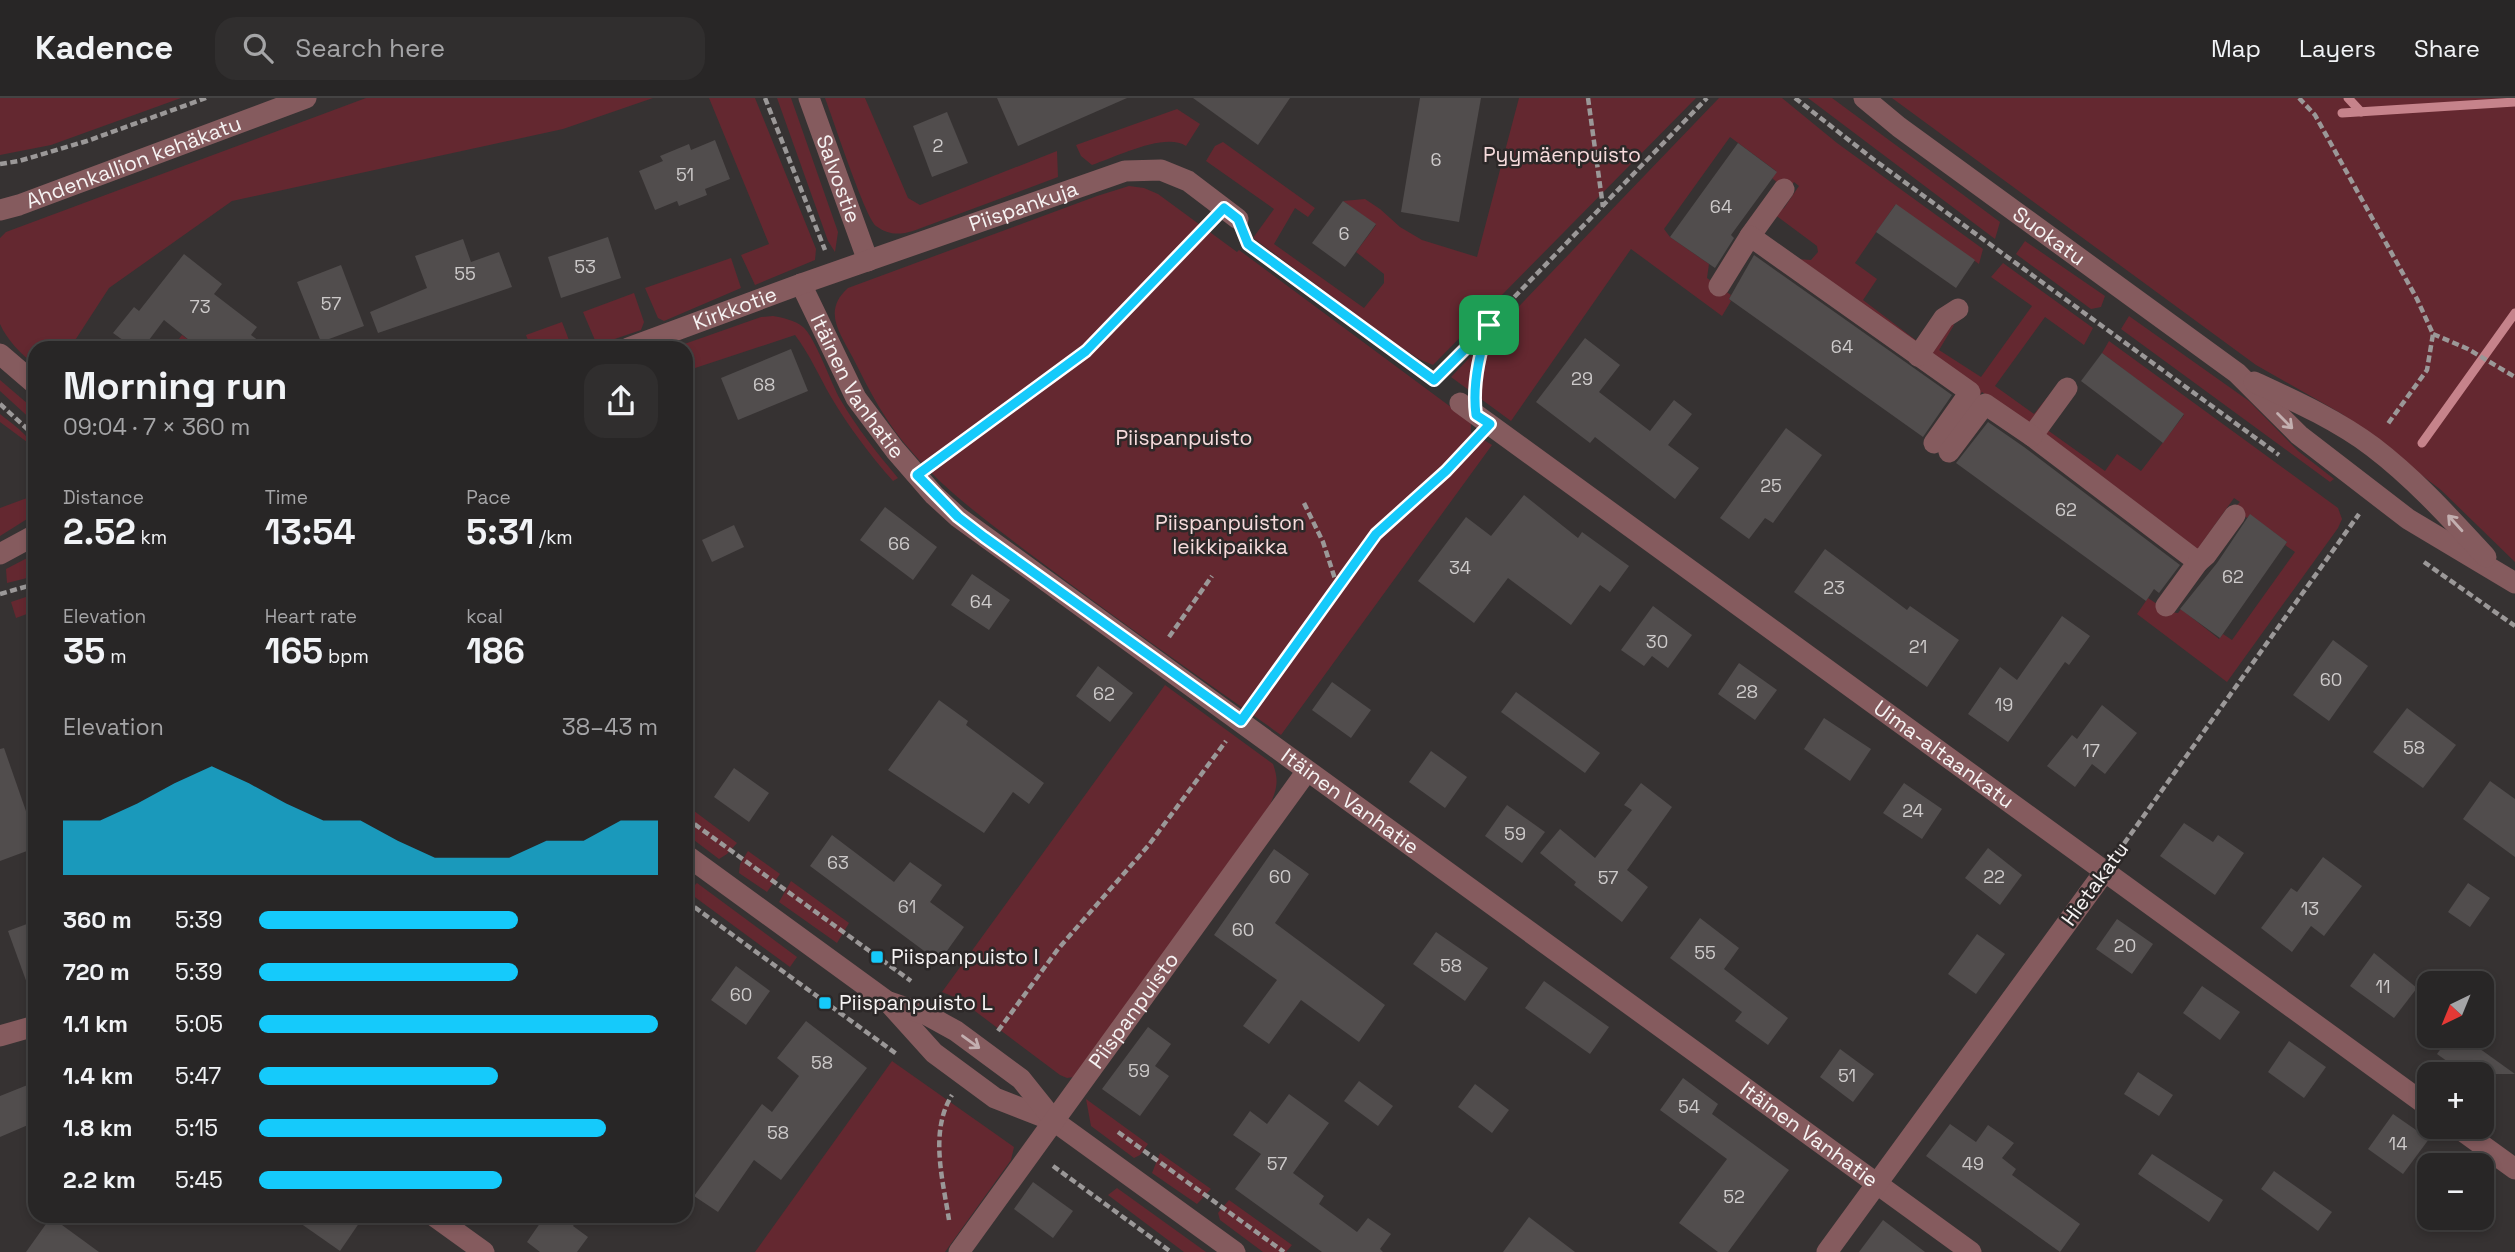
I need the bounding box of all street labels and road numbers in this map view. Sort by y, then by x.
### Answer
street label: Ahdenkallion kehäkatu [22,109,245,214]
street label: Salvostie [810,131,867,227]
street label: Piispankuja [965,174,1081,237]
street label: Suokatu [2008,200,2091,271]
street label: Kirkkotie [689,280,781,336]
street label: Itäinen Vanhatie [804,309,910,464]
street label: Uima-altaankatu [1868,694,2020,814]
street label: Itäinen Vanhatie [1276,742,1425,860]
street label: Hietakatu [2055,836,2134,931]
street label: Piispanpuisto [1082,947,1184,1074]
street label: Itäinen Vanhatie [1735,1075,1884,1193]

